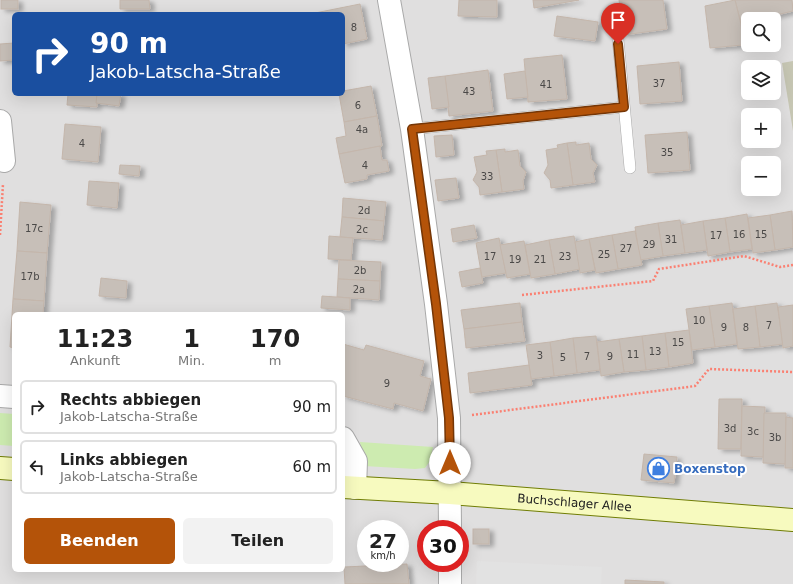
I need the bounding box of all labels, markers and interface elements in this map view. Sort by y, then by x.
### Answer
pin [601,3,635,44]
icon: arrive [607,9,629,31]
map controls [741,12,781,196]
button: search [741,12,781,52]
house number: 8 [351,22,357,33]
text: 90 m [90,27,168,60]
icon: right [24,28,76,80]
button: layers [741,60,781,100]
text: Jakob-Latscha-Straße [90,61,281,82]
house number: 37 [653,78,665,89]
house number: 41 [540,79,552,90]
house number: 43 [463,86,475,97]
house number: 6 [355,100,361,111]
button: + [741,108,781,148]
house number: 4a [356,124,368,135]
house number: 4 [79,138,85,149]
house number: 35 [661,147,673,158]
button: − [741,156,781,196]
house number: 4 [362,160,368,171]
house number: 33 [481,171,493,182]
house number: 2d [358,205,370,216]
house number: 17c [25,223,43,234]
house number: 2c [356,224,368,235]
house number: 16 [733,229,745,240]
house number: 15 [755,229,767,240]
house number: 17 [710,230,722,241]
house number: 31 [665,234,677,245]
house number: 29 [643,239,655,250]
house number: 27 [620,243,632,254]
house number: 25 [598,249,610,260]
house number: 17 [484,251,496,262]
house number: 23 [559,251,571,262]
house number: 19 [509,254,521,265]
house number: 21 [534,254,546,265]
house number: 2b [354,265,366,276]
house number: 17b [20,271,40,282]
house number: 2a [353,284,365,295]
house number: 10 [693,315,705,326]
house number: 7 [766,320,772,331]
house number: 9 [721,322,727,333]
house number: 8 [743,322,749,333]
text: 11:23 [57,325,133,353]
text: 1 [183,325,200,353]
text: 170 [250,325,300,353]
house number: 15 [672,337,684,348]
house number: 13 [649,346,661,357]
house number: 11 [627,349,639,360]
house number: 3 [537,350,543,361]
house number: 7 [584,351,590,362]
house number: 9 [607,351,613,362]
house number: 5 [560,352,566,363]
text: Ankunft [70,353,120,368]
text: Min. [178,353,205,368]
text: m [269,353,281,368]
house number: 9 [384,378,390,389]
text: Rechts abbiegen [60,391,201,409]
icon: right [26,396,48,418]
text: 90 m [293,398,331,416]
text: Jakob-Latscha-Straße [60,409,198,424]
house number: 3d [724,423,736,434]
house number: 3c [747,426,759,437]
house number: 3b [769,432,781,443]
position arrow [429,442,471,484]
text: Links abbiegen [60,451,188,469]
icon: left [26,456,48,478]
shop icon: Boxenstop [646,456,672,482]
text: 60 m [293,458,331,476]
place label: Boxenstop [674,462,746,476]
text: Jakob-Latscha-Straße [60,469,198,484]
street label: Buchschlager Allee [517,491,632,514]
button: Beenden [24,518,175,564]
button: Teilen [183,518,333,564]
speed limit sign: 30 [417,520,469,572]
text: 27 [369,529,397,553]
text: km/h [370,550,396,561]

